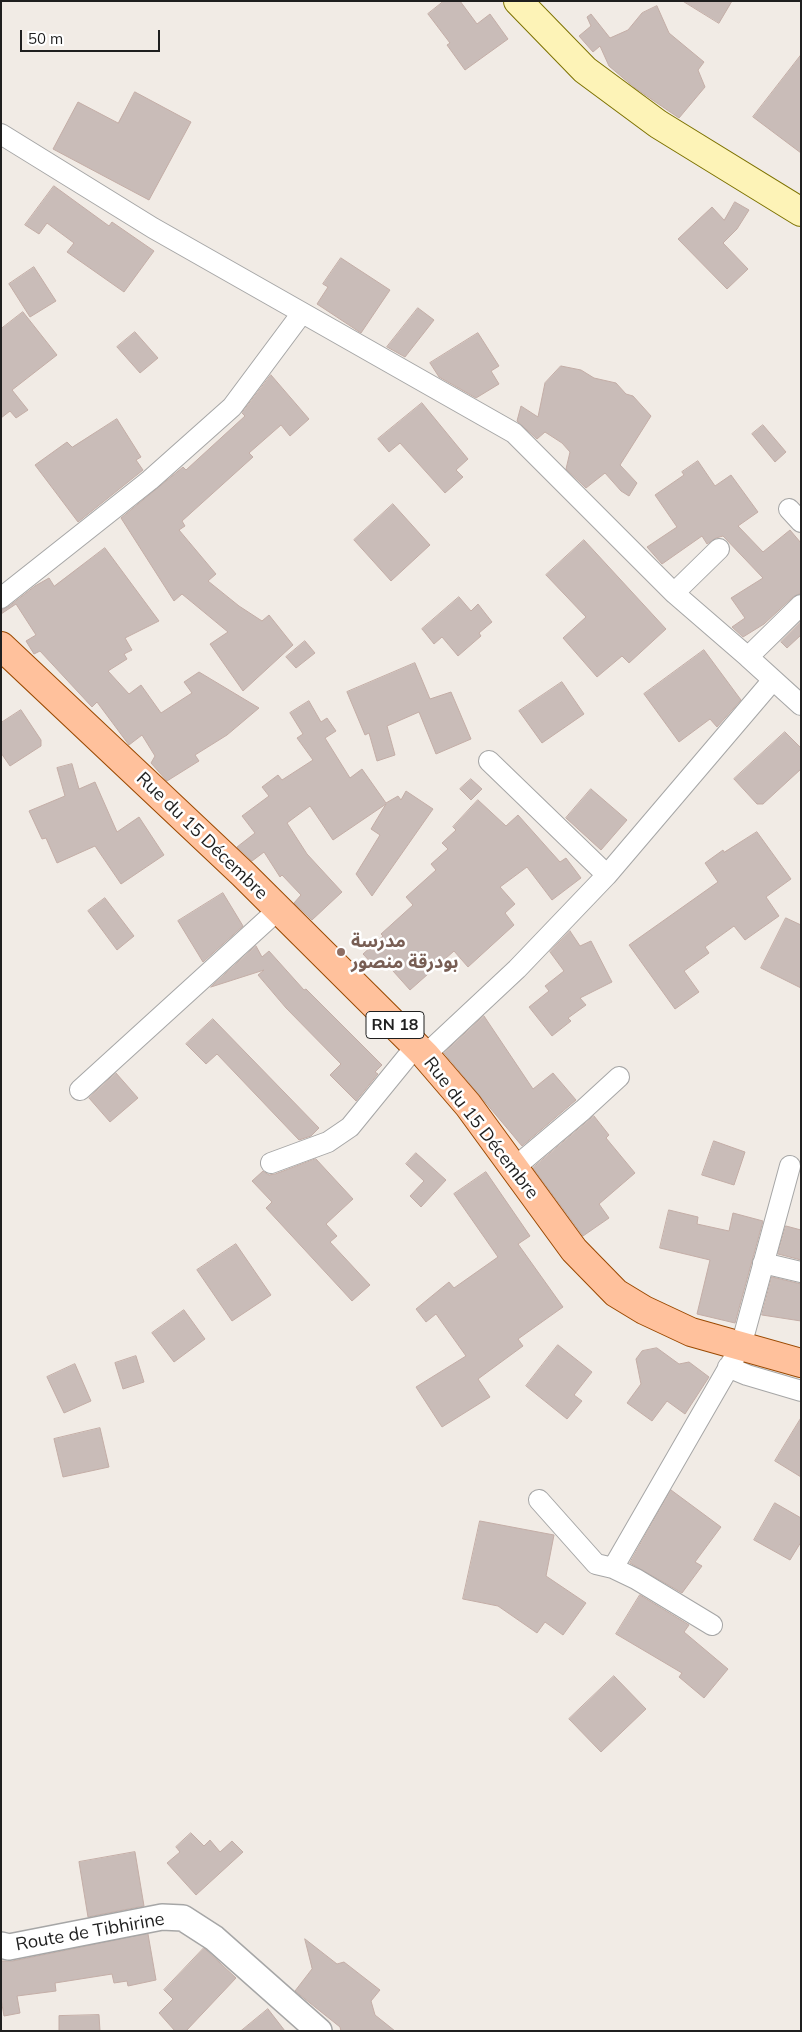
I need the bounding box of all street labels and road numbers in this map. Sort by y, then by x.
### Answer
street label: Rue du 15 Décembre [132,768,272,904]
road number: RN 18 [366,1012,424,1038]
street label: Rue du 15 Décembre [419,1053,543,1203]
street label: Route de Tibhirine [14,1908,166,1956]

